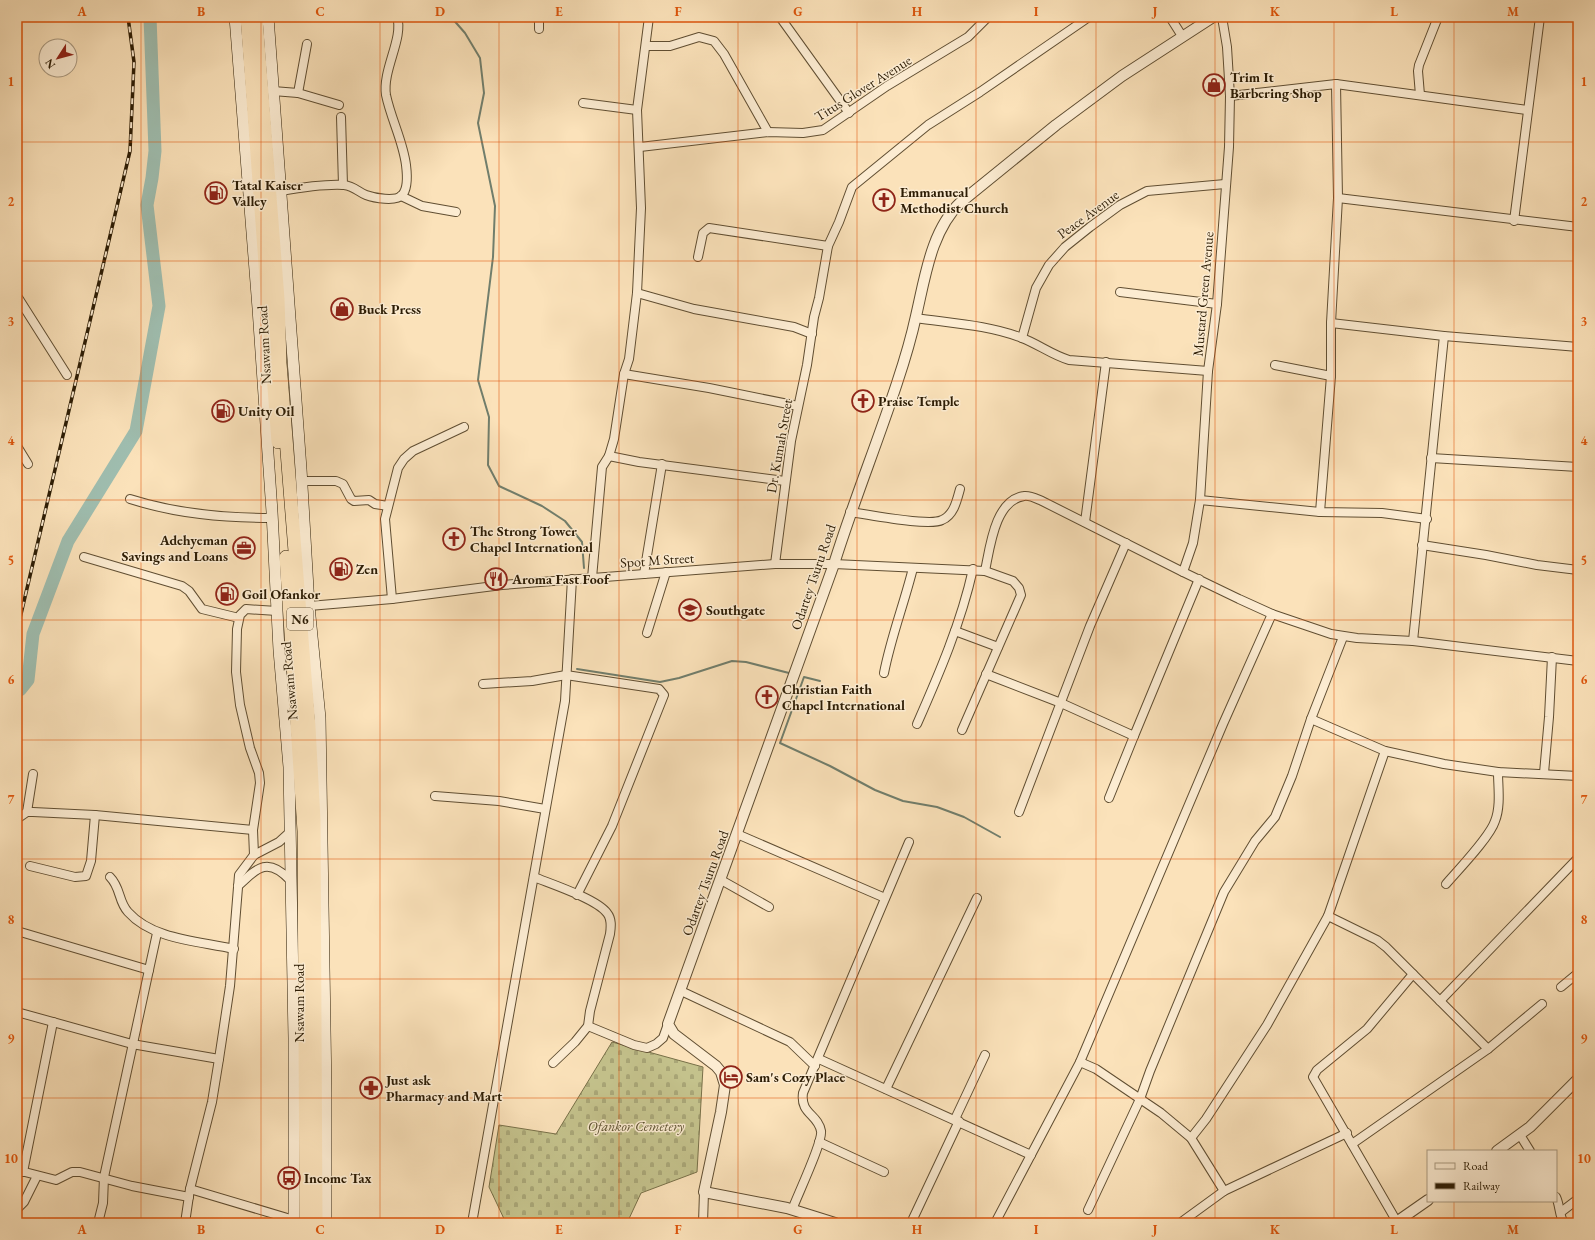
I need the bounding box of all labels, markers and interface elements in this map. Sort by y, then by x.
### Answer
text: A [76,3,87,20]
text: B [197,3,205,20]
text: C [315,3,325,20]
text: D [435,3,445,20]
text: E [555,3,563,20]
text: F [674,3,682,20]
text: G [793,3,803,20]
text: H [912,3,923,20]
text: I [1034,3,1039,20]
text: J [1151,3,1158,20]
text: K [1270,3,1281,20]
text: L [1390,3,1398,20]
text: M [1507,3,1519,20]
north arrow [38,38,78,78]
street label: Titus Glover Avenue [811,51,915,125]
text: N [42,56,58,72]
place label: Trim It Barbering Shop [1230,68,1322,102]
shop icon: Trim It Barbering Shop [1201,72,1227,98]
text: 1 [8,73,15,90]
text: 1 [1581,73,1588,90]
place label: Tatal Kaiser Valley [232,176,303,210]
fuel station icon: Tatal Kaiser Valley [203,180,229,206]
place label: Emmanueal Methodist Church [900,183,1009,217]
street label: Peace Avenue [1054,185,1123,242]
church icon: Emmanueal Methodist Church [871,187,897,213]
text: 2 [8,193,15,210]
text: 2 [1581,193,1588,210]
street label: Mustard Green Avenue [1189,230,1217,357]
shop icon: Buck Press [329,296,355,322]
place label: Buck Press [358,300,421,318]
street label: Nsawam Road [253,304,275,385]
text: 3 [8,313,15,330]
text: 3 [1581,313,1588,330]
church icon: Praise Temple [850,388,876,414]
place label: Praise Temple [878,392,960,410]
street label: Dr. Kumah Street [762,397,796,495]
fuel station icon: Unity Oil [210,398,236,424]
place label: Unity Oil [238,402,294,420]
text: 4 [8,432,15,449]
text: 4 [1581,432,1588,449]
street label: Odartey Tsuru Road [786,521,840,632]
place label: The Strong Tower Chapel International [470,522,593,556]
church icon: The Strong Tower Chapel International [441,526,467,552]
place label: Adehyeman Savings and Loans [121,531,228,565]
office icon: Adehyeman Savings and Loans [231,535,257,561]
street label: Spot M Street [619,548,695,572]
text: 5 [8,552,14,569]
text: 5 [1581,552,1587,569]
fuel station icon: Zen [328,556,354,582]
place label: Zen [356,560,378,578]
restaurant icon: Aroma Fast Foof [483,566,509,592]
place label: Aroma Fast Foof [511,570,611,588]
fuel station icon: Goil Ofankor [214,581,240,607]
place label: Goil Ofankor [242,585,320,603]
school or university icon: Southgate [677,597,703,623]
place label: Southgate [706,601,765,619]
road number: N6 [287,608,313,630]
street label: Nsawam Road [277,640,301,721]
text: 6 [8,671,15,688]
text: 6 [1581,671,1588,688]
place label: Christian Faith Chapel International [782,680,905,714]
church icon: Christian Faith Chapel International [754,684,780,710]
text: 7 [8,791,15,808]
text: 7 [1581,791,1588,808]
street label: Odartey Tsuru Road [678,827,733,938]
text: 8 [8,911,15,928]
text: 8 [1581,911,1588,928]
street label: Nsawam Road [290,963,308,1042]
text: 9 [8,1030,15,1047]
text: 9 [1581,1030,1588,1047]
hotel icon: Sam's Cozy Place [718,1064,744,1090]
place label: Sam's Cozy Place [746,1068,845,1086]
place label: Just ask Pharmacy and Mart [384,1071,503,1105]
pharmacy icon: Just ask Pharmacy and Mart [358,1075,384,1101]
park label: Ofankor Cemetery [588,1117,684,1135]
text: 10 [4,1150,18,1167]
legend [1427,1150,1557,1202]
text: 10 [1577,1150,1591,1167]
text: Road [1463,1158,1489,1174]
bus stop icon: Income Tax [276,1165,302,1191]
place label: Income Tax [304,1169,372,1187]
text: Railway [1463,1178,1501,1194]
text: A [76,1221,87,1238]
text: B [197,1221,205,1238]
text: C [315,1221,325,1238]
text: D [435,1221,445,1238]
text: E [555,1221,563,1238]
text: F [674,1221,682,1238]
text: G [793,1221,803,1238]
text: H [912,1221,923,1238]
text: I [1034,1221,1039,1238]
text: J [1151,1221,1158,1238]
text: K [1270,1221,1281,1238]
text: L [1390,1221,1398,1238]
text: M [1507,1221,1519,1238]

